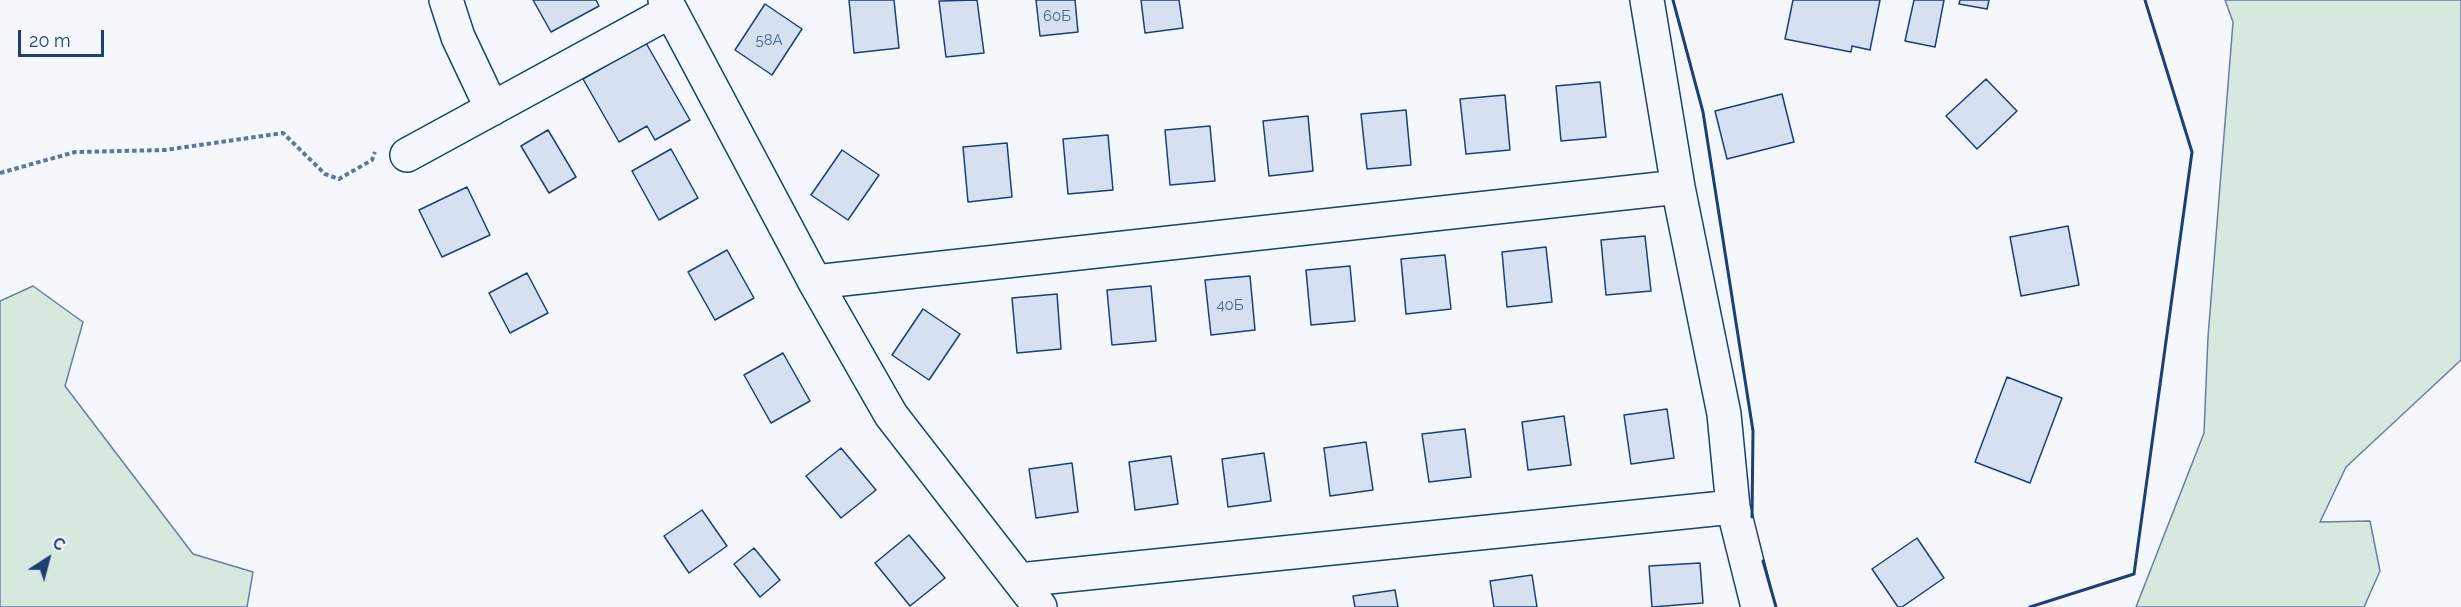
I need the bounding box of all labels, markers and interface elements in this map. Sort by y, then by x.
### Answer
house number: 60Б [1043,7,1071,25]
scale bar [21,18,106,56]
text: 20 m [29,30,71,51]
house number: 58А [755,31,783,49]
house number: 40Б [1216,296,1244,314]
north arrow [18,529,78,589]
text: С [49,533,69,555]

